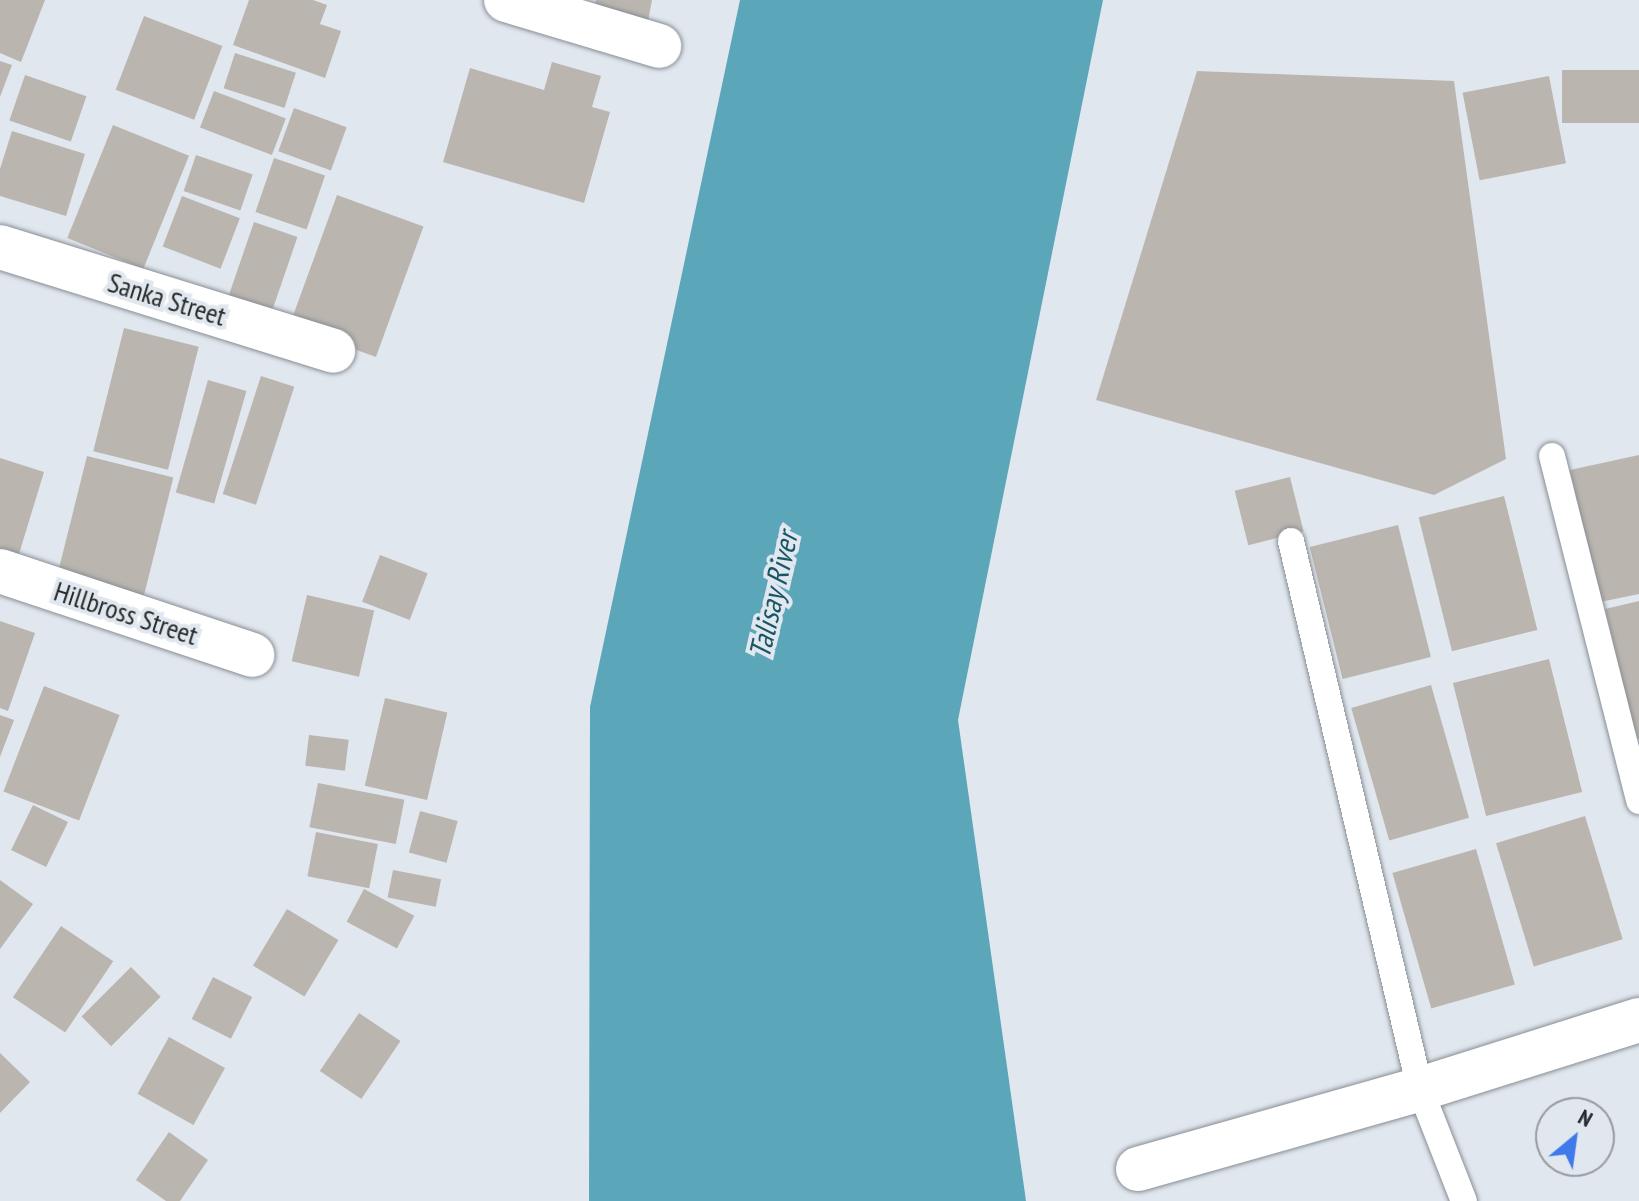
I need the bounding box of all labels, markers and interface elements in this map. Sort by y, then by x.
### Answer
street label: Sanka Street [104,265,230,333]
water label: Talisay River [741,528,805,662]
street label: Hillbross Street [50,574,202,652]
north arrow [1535,1097,1615,1177]
text: N [1574,1103,1598,1133]

